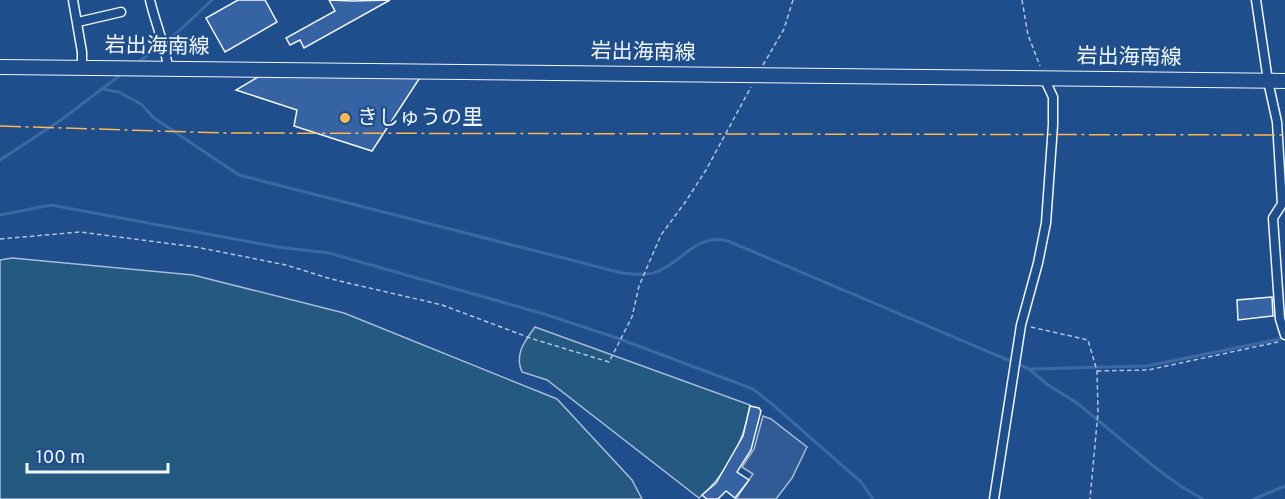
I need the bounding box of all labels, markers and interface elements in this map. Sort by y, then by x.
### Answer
street label: 岩出海南線 [104,33,210,61]
street label: 岩出海南線 [590,39,696,67]
street label: 岩出海南線 [1076,44,1182,72]
place label: きしゅうの里 [357,105,483,132]
marker: きしゅうの里 [338,111,352,125]
scale bar [27,436,168,474]
text: 100 m [36,447,85,470]

